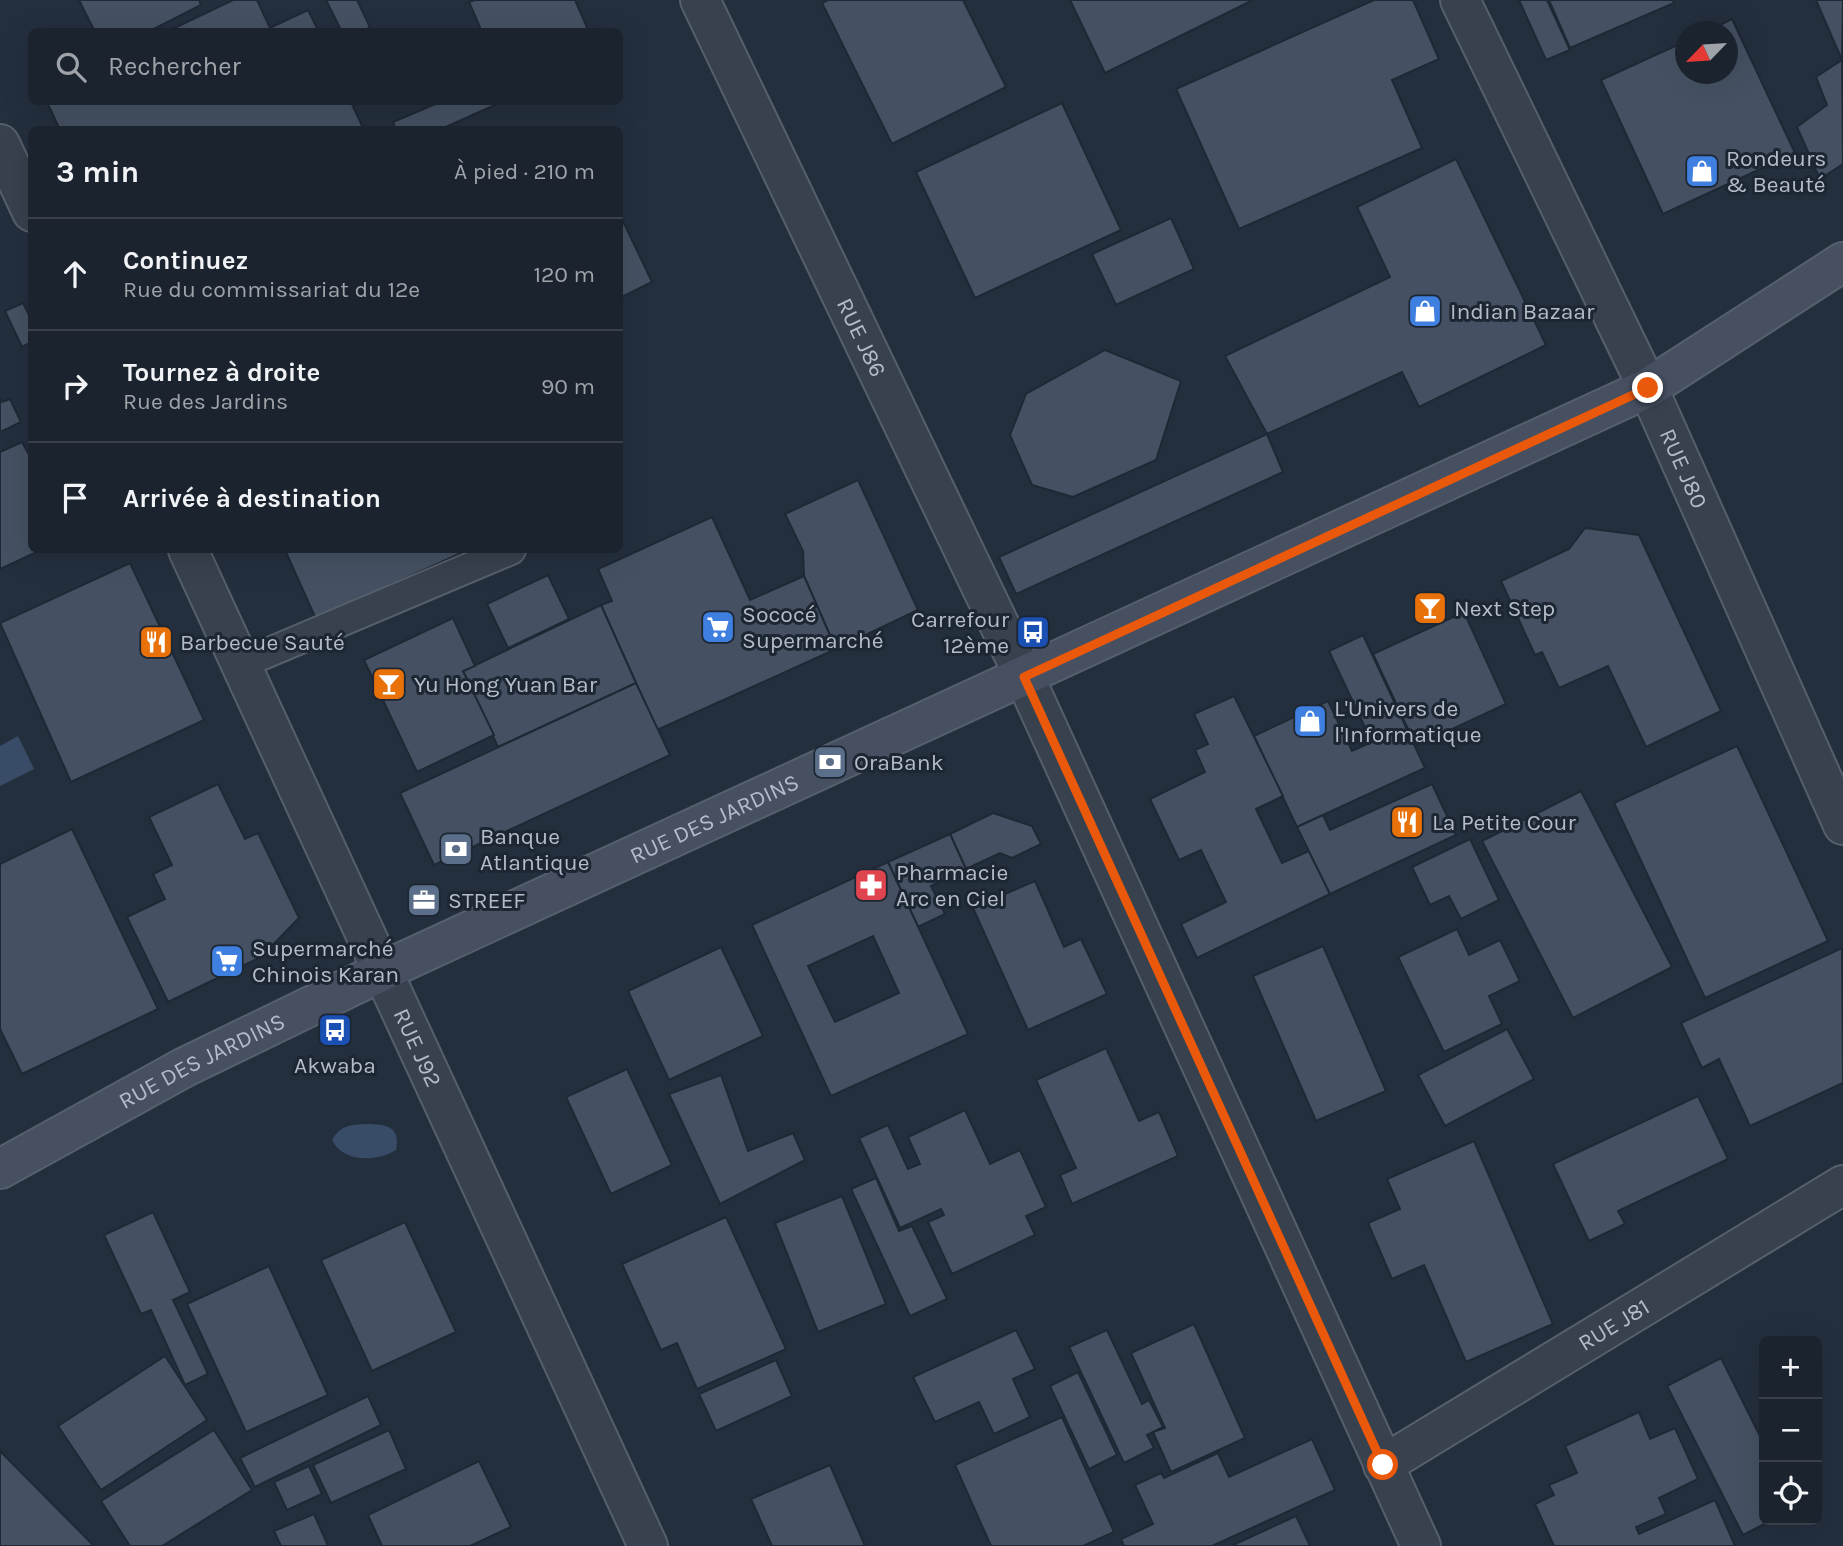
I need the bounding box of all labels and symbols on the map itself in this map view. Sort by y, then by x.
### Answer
north arrow [1675,21,1738,84]
place label: Rondeurs & Beauté [1726,145,1826,198]
shop icon: Rondeurs & Beauté [1683,152,1721,190]
shop icon: Indian Bazaar [1406,292,1444,330]
street label: RUE J86 [831,294,892,381]
place label: Indian Bazaar [1450,298,1595,325]
route end [1632,372,1663,403]
street label: RUE J80 [1654,424,1713,513]
bar icon: Next Step [1411,589,1449,627]
place label: Next Step [1454,595,1555,622]
place label: Sococé Supermarché [742,601,883,654]
place label: Carrefour 12ème [911,606,1010,659]
supermarket icon: Sococé Supermarché [699,608,737,646]
bus stop icon: Carrefour 12ème [1014,613,1052,651]
restaurant icon: Barbecue Sauté [137,623,175,661]
place label: Barbecue Sauté [180,629,345,656]
bar icon: Yu Hong Yuan Bar [370,665,408,703]
place label: Yu Hong Yuan Bar [414,671,598,698]
place label: L'Univers de l'Informatique [1334,695,1482,748]
shop icon: L'Univers de l'Informatique [1291,702,1329,740]
bank icon: OraBank [811,743,849,781]
place label: OraBank [854,749,944,776]
street label: RUE DES JARDINS [626,768,803,869]
restaurant icon: La Petite Cour [1388,803,1426,841]
place label: La Petite Cour [1432,809,1576,836]
place label: Banque Atlantique [480,823,590,876]
bank icon: Banque Atlantique [437,830,475,868]
place label: Pharmacie Arc en Ciel [896,859,1008,912]
pharmacy icon: Pharmacie Arc en Ciel [852,866,890,904]
office icon: STREEF [405,881,443,919]
place label: STREEF [448,887,525,914]
place label: Supermarché Chinois Karan [252,935,399,988]
supermarket icon: Supermarché Chinois Karan [208,942,246,980]
street label: RUE J92 [388,1004,447,1091]
street label: RUE DES JARDINS [114,1008,289,1115]
bus stop icon: Akwaba [316,1011,354,1049]
place label: Akwaba [294,1052,376,1079]
street label: RUE J81 [1573,1293,1654,1357]
route start [1367,1449,1398,1480]

